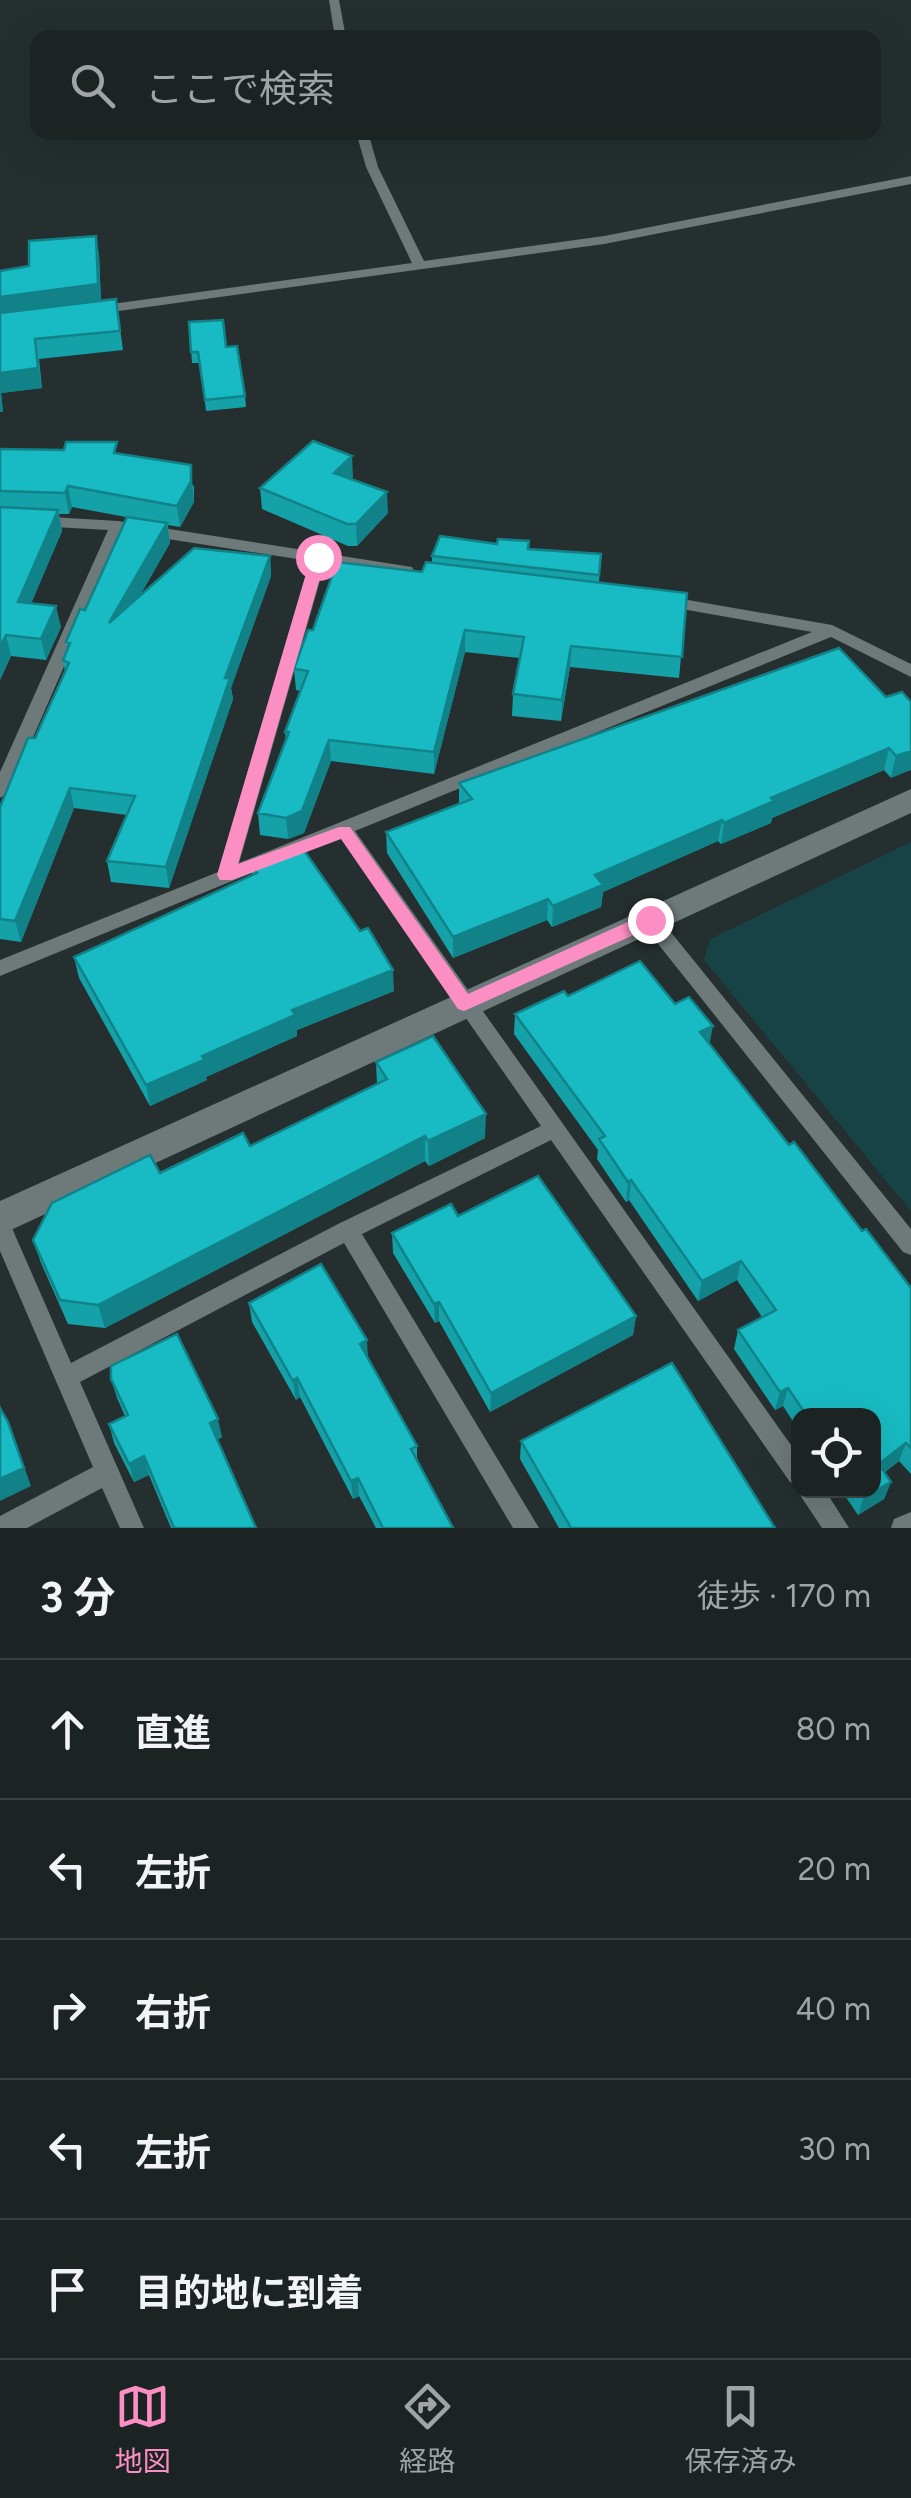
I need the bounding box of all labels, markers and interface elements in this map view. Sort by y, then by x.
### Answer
search box [30,30,881,140]
icon: search [65,58,120,113]
text: ここで検索 [145,66,335,112]
route start [296,535,342,581]
route end [628,898,674,944]
map controls [791,1408,881,1498]
button: locate [791,1408,881,1498]
text: 3 分 [40,1572,115,1623]
text: 徒歩 · 170 m [697,1577,871,1615]
icon: ahead [40,1702,95,1757]
text: 直進 [135,1710,211,1756]
text: 80 m [796,1710,871,1748]
icon: left [40,1842,95,1897]
text: 左折 [135,1850,211,1896]
text: 20 m [797,1850,871,1888]
icon: right [40,1982,95,2037]
text: 右折 [135,1990,211,2036]
text: 40 m [795,1990,871,2028]
icon: left [40,2122,95,2177]
text: 左折 [135,2130,211,2176]
text: 30 m [798,2130,871,2168]
icon: arrive [40,2262,95,2317]
text: 目的地に到着 [135,2270,363,2316]
tab: 地図 [114,2379,171,2479]
tab: 経路 [399,2379,456,2479]
tab: 保存済み [684,2379,797,2479]

